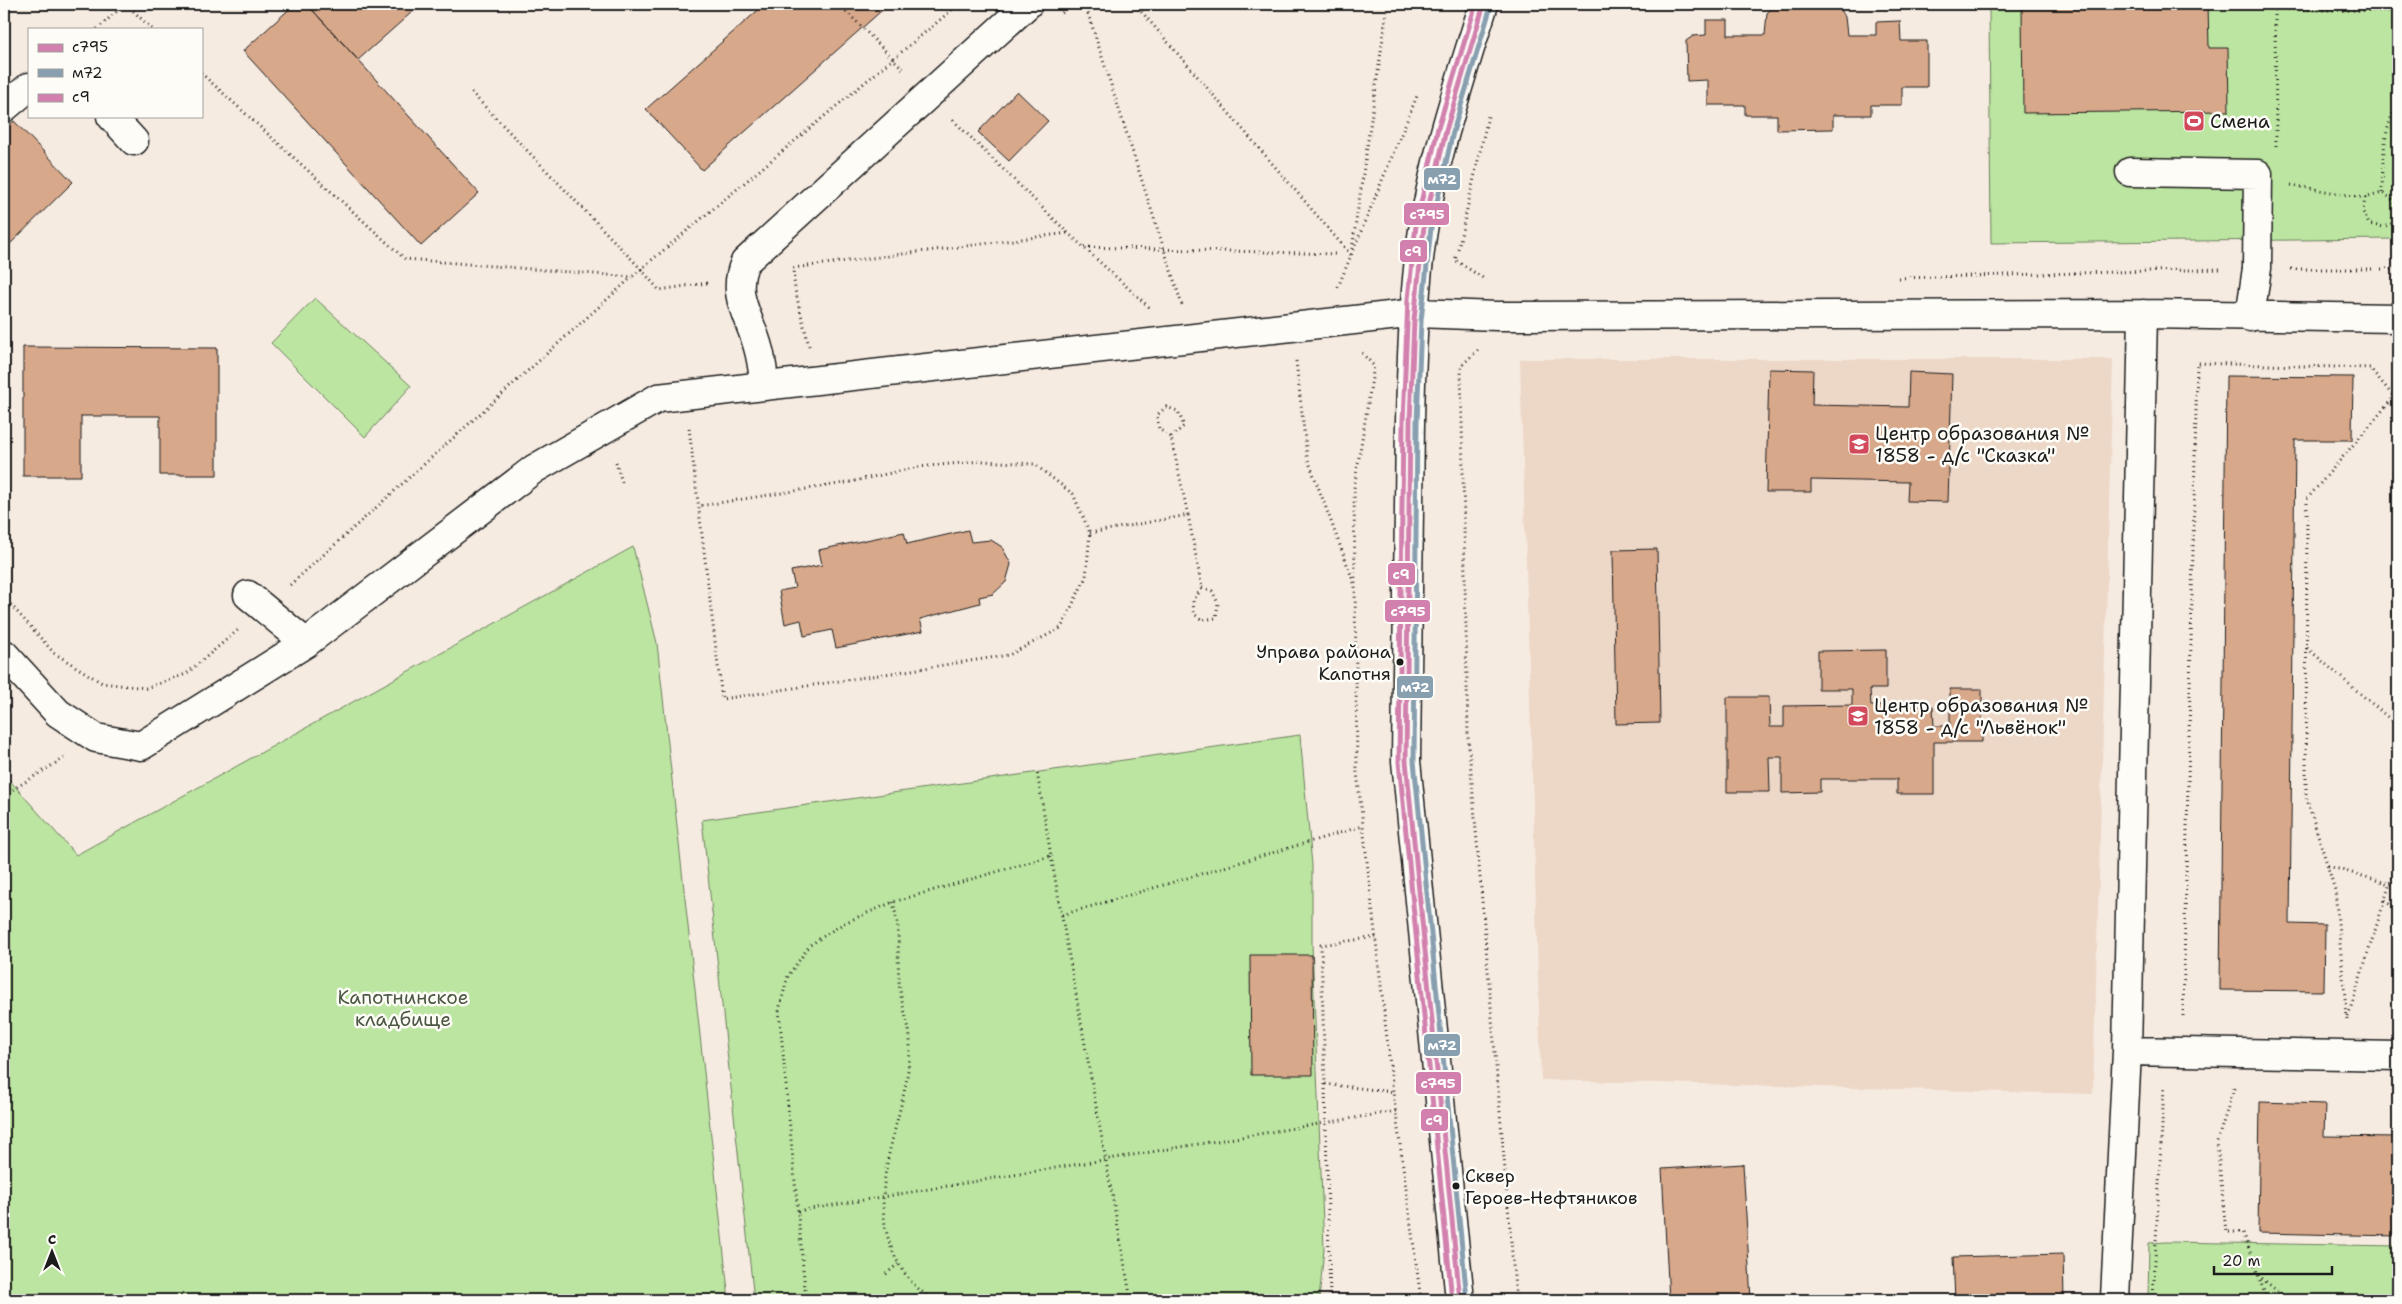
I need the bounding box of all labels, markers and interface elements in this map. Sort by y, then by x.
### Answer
legend [28,28,202,118]
text: с795 [72,37,108,57]
text: м72 [72,63,103,83]
text: с9 [72,87,90,107]
sports icon: Смена [2182,109,2206,133]
place label: Смена [2210,109,2270,134]
line badge: м72 [1423,167,1461,191]
text: м72 [1427,170,1457,188]
line badge: с795 [1403,202,1450,226]
text: с795 [1409,205,1445,223]
line badge: с9 [1399,239,1428,263]
text: с9 [1404,242,1422,260]
place label: Центр образования № 1858 - д/с "Сказка" [1875,421,2089,468]
school or university icon: Центр образования № 1858 - д/с "Сказка" [1847,432,1871,456]
line badge: с9 [1387,562,1416,586]
text: с9 [1392,565,1410,583]
line badge: с795 [1384,599,1431,623]
text: с795 [1390,602,1426,620]
place label: Управа района Капотня [1256,640,1391,686]
marker: Управа района Капотня [1395,657,1405,667]
line badge: м72 [1396,675,1434,699]
text: м72 [1400,678,1430,696]
place label: Центр образования № 1858 - д/с "Львёнок" [1874,693,2088,740]
school or university icon: Центр образования № 1858 - д/с "Львёнок" [1846,704,1870,728]
park label: Капотнинское кладбище [338,985,468,1032]
line badge: м72 [1423,1033,1461,1057]
text: м72 [1427,1036,1457,1054]
line badge: с795 [1415,1071,1462,1095]
text: с795 [1420,1074,1456,1092]
line badge: с9 [1420,1108,1449,1132]
text: с9 [1425,1111,1443,1129]
place label: Сквер Героев-Нефтяников [1465,1164,1638,1210]
marker: Сквер Героев-Нефтяников [1451,1181,1461,1191]
north arrow [28,1226,78,1276]
text: С [48,1230,56,1248]
scale bar [2214,1244,2332,1276]
text: 20 m [2222,1251,2261,1271]

